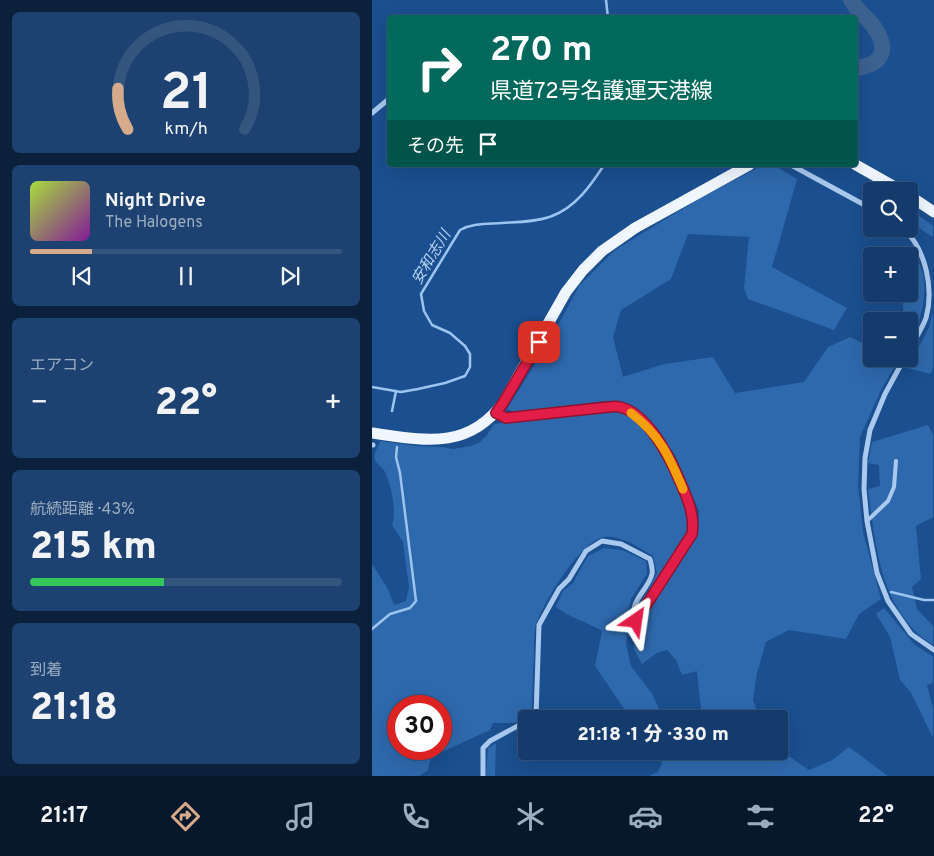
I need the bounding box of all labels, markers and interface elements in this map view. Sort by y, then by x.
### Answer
text: 270 m [490,29,592,73]
icon: right [407,35,472,100]
text: 21 [160,62,212,128]
text: 県道72号名護運天港線 [490,79,713,106]
text: km/h [164,118,208,141]
icon: arrive [474,130,502,158]
text: その先 [407,135,464,159]
map controls [863,182,918,367]
button: search [863,182,918,237]
text: Night Drive [105,189,206,213]
text: The Halogens [105,213,203,233]
water label: 安和志川 [409,225,457,288]
button: + [863,247,918,302]
icon: previous [68,262,96,290]
icon: pause [172,262,200,290]
icon: next [276,262,304,290]
button: − [863,312,918,367]
pin [518,321,560,363]
icon: arrive [525,328,553,356]
text: エアコン [30,356,94,376]
text: 22° [155,380,217,429]
text: − [30,386,48,422]
text: + [324,386,342,422]
text: 航続距離 · 43% [30,500,135,520]
text: 215 km [30,524,157,573]
position arrow [609,594,661,646]
text: 到着 [30,661,62,681]
text: 21:18 [30,685,118,734]
speed limit sign: 30 [387,695,452,760]
text: 21:18 · 1 分 · 330 m [577,723,729,747]
icon: directions [168,799,203,834]
icon: music [283,799,318,834]
icon: phone [398,799,433,834]
icon: climate [513,799,548,834]
icon: car [628,799,663,834]
icon: filters [743,799,778,834]
text: 21:17 [40,803,88,830]
text: 22° [858,803,894,830]

